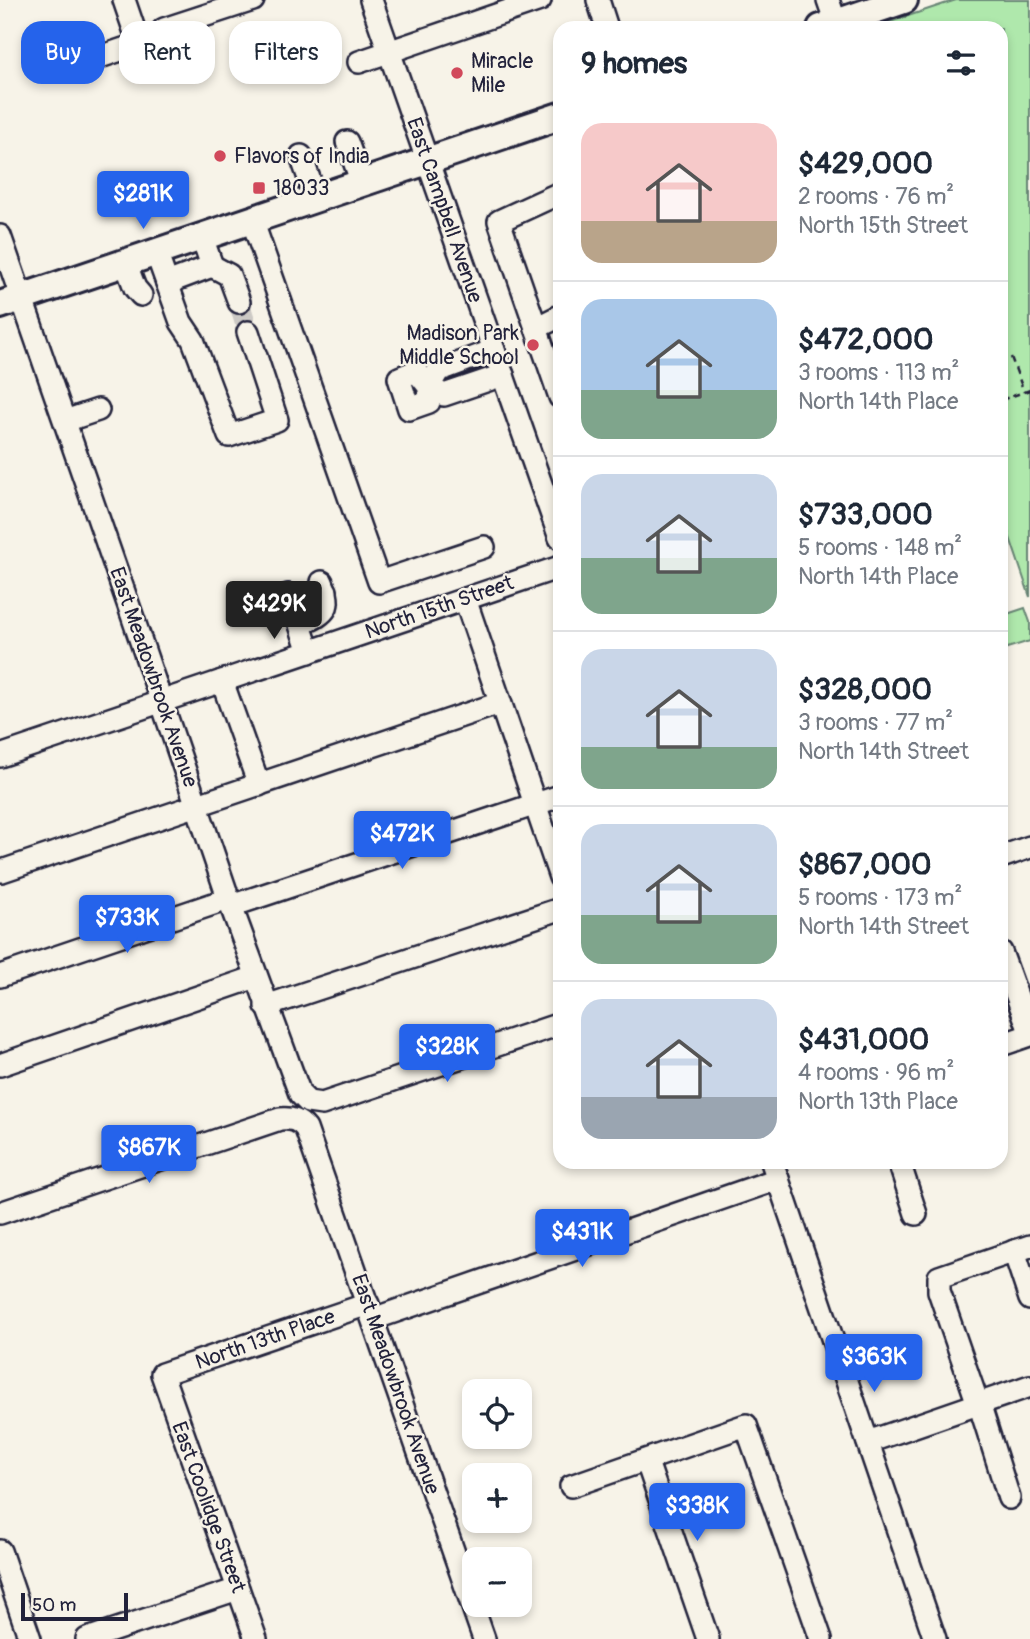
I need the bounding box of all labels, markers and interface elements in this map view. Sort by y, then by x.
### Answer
chip: Buy [21,21,105,84]
chip: Rent [119,21,215,84]
chip: Filters [229,21,342,84]
icon: filters [942,44,980,82]
text: 9 homes [581,45,687,82]
place label: Miracle Mile [471,48,534,99]
marker: Miracle Mile [449,65,465,81]
street label: East Campbell Avenue [400,114,489,307]
place label: Flavors of India [234,143,370,170]
text: $429,000 [798,145,933,182]
marker: Flavors of India [212,148,228,164]
icon: home [637,151,721,235]
pin: $281K [94,172,192,231]
place label: 18033 [273,175,330,202]
text: $281K [113,179,173,208]
marker: 18033 [251,180,267,196]
text: 2 rooms · 76 m² [798,182,954,211]
text: North 15th Street [798,211,968,240]
place label: Madison Park Middle School [399,320,519,371]
text: $472,000 [798,321,933,358]
icon: home [637,327,721,411]
marker: Madison Park Middle School [525,337,541,353]
text: 3 rooms · 113 m² [798,358,959,387]
text: North 14th Place [798,387,958,416]
text: $733,000 [798,496,933,533]
icon: home [637,502,721,586]
text: 5 rooms · 148 m² [798,533,962,562]
text: North 14th Place [798,562,958,591]
street label: East Meadowbrook Avenue [103,563,204,791]
street label: North 15th Street [361,569,517,646]
pin: $429K [225,582,323,641]
text: $429K [242,589,306,618]
text: $328,000 [798,671,932,708]
icon: home [637,677,721,761]
text: 3 rooms · 77 m² [798,708,953,737]
text: North 14th Street [798,737,969,766]
pin: $472K [353,812,451,871]
text: $472K [370,819,434,848]
text: $867,000 [798,846,932,883]
icon: home [637,852,721,936]
text: 5 rooms · 173 m² [798,883,962,912]
pin: $733K [78,895,176,955]
text: $733K [95,903,159,932]
text: North 14th Street [798,912,969,941]
text: $431,000 [798,1021,929,1058]
pin: $328K [398,1024,496,1084]
icon: home [637,1027,721,1111]
text: $328K [415,1032,479,1061]
text: 4 rooms · 96 m² [798,1058,954,1087]
text: North 13th Place [798,1087,958,1116]
pin: $867K [100,1126,198,1185]
text: $867K [117,1133,181,1162]
pin: $431K [533,1210,631,1269]
text: $431K [551,1217,613,1246]
street label: East Meadowbrook Avenue [345,1270,446,1498]
street label: North 13th Place [192,1303,339,1376]
pin: $363K [825,1334,923,1394]
text: $363K [841,1342,907,1371]
map controls [462,1379,532,1617]
button: locate [462,1379,532,1449]
street label: East Coolidge Street [165,1418,252,1597]
button: + [462,1463,532,1533]
pin: $338K [648,1484,746,1543]
text: $338K [665,1491,729,1520]
button: − [462,1547,532,1617]
scale bar [21,1590,128,1622]
text: 50 m [32,1593,76,1617]

